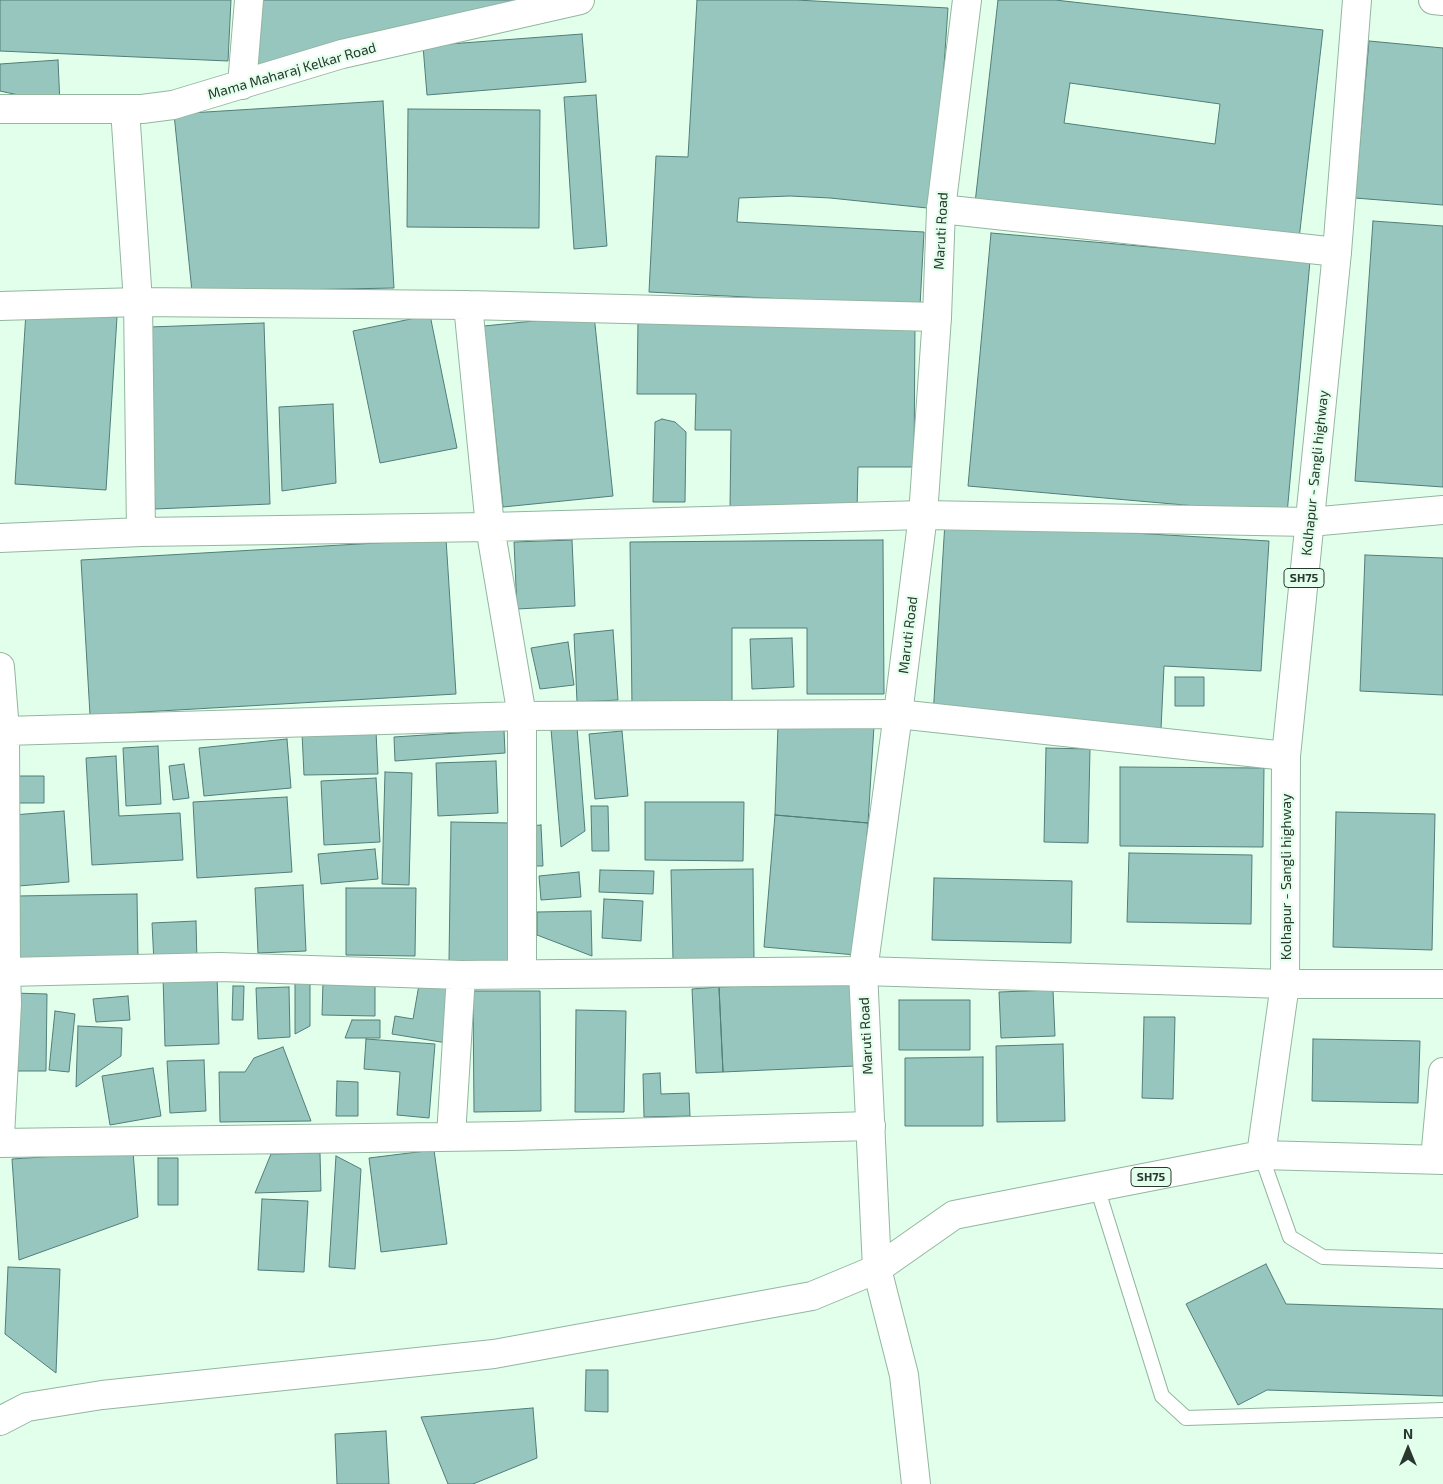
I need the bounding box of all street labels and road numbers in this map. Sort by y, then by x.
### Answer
street label: Mama Maharaj Kelkar Road [206,39,378,103]
street label: Maruti Road [931,192,951,270]
street label: Kolhapur - Sangli highway [1298,389,1332,557]
road number: SH75 [1284,568,1324,588]
street label: Maruti Road [895,595,921,675]
street label: Kolhapur - Sangli highway [1278,794,1294,960]
street label: Maruti Road [856,997,876,1075]
road number: SH75 [1131,1168,1171,1186]

